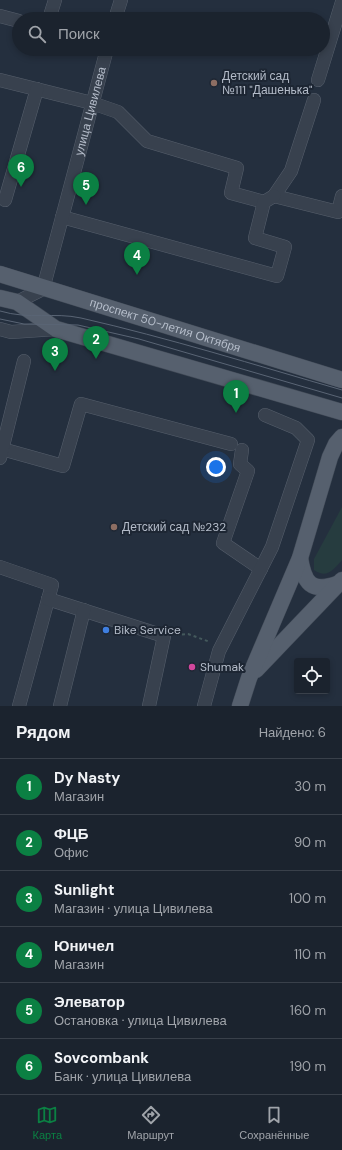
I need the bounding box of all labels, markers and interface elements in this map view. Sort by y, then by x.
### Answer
search box [12,12,330,56]
icon: search [26,23,48,45]
text: Поиск [58,24,100,44]
street label: улица Цивилева [71,65,110,158]
place label: Детский сад №111 "Дашенька" [222,68,313,98]
marker: Детский сад №111 "Дашенька" [209,78,219,88]
pin: 6 [8,154,34,187]
pin: 5 [73,172,99,205]
pin: 4 [124,242,150,275]
street label: проспект 50-летия Октября [88,294,243,356]
pin: 2 [83,326,109,359]
pin: 3 [42,338,68,371]
pin: 1 [223,380,249,413]
your location [206,457,226,477]
place label: Детский сад №232 [122,519,226,535]
marker: Детский сад №232 [109,522,119,532]
place label: Bike Service [114,622,181,638]
marker: Bike Service [101,625,111,635]
map controls [294,658,330,694]
button: locate [294,658,330,694]
place label: Shumak [200,659,244,675]
marker: Shumak [187,662,197,672]
text: Рядом [16,721,71,743]
text: Найдено: 6 [259,724,326,741]
text: Dy Nasty [54,768,120,788]
text: 1 [27,778,31,795]
text: 30 m [294,778,326,795]
text: Магазин [54,788,104,805]
text: ФЦБ [54,824,89,844]
text: 2 [25,834,33,851]
text: 90 m [294,834,326,851]
text: Офис [54,844,89,861]
text: Sunlight [54,880,114,900]
text: 3 [25,890,33,907]
text: 100 m [289,890,326,907]
text: Магазин · улица Цивилева [54,900,213,917]
text: Юничел [54,936,114,956]
text: 4 [25,946,33,963]
text: 110 m [294,946,326,963]
text: Магазин [54,956,104,973]
text: Элеватор [54,992,125,1012]
text: 5 [25,1002,33,1019]
text: 160 m [290,1002,326,1019]
text: Остановка · улица Цивилева [54,1012,227,1029]
text: Sovcombank [54,1048,149,1068]
text: 6 [25,1058,33,1075]
text: 190 m [290,1058,326,1075]
text: Банк · улица Цивилева [54,1068,191,1085]
tab: Карта [33,1104,62,1142]
tab: Маршрут [127,1104,174,1142]
tab: Сохранённые [239,1104,309,1142]

